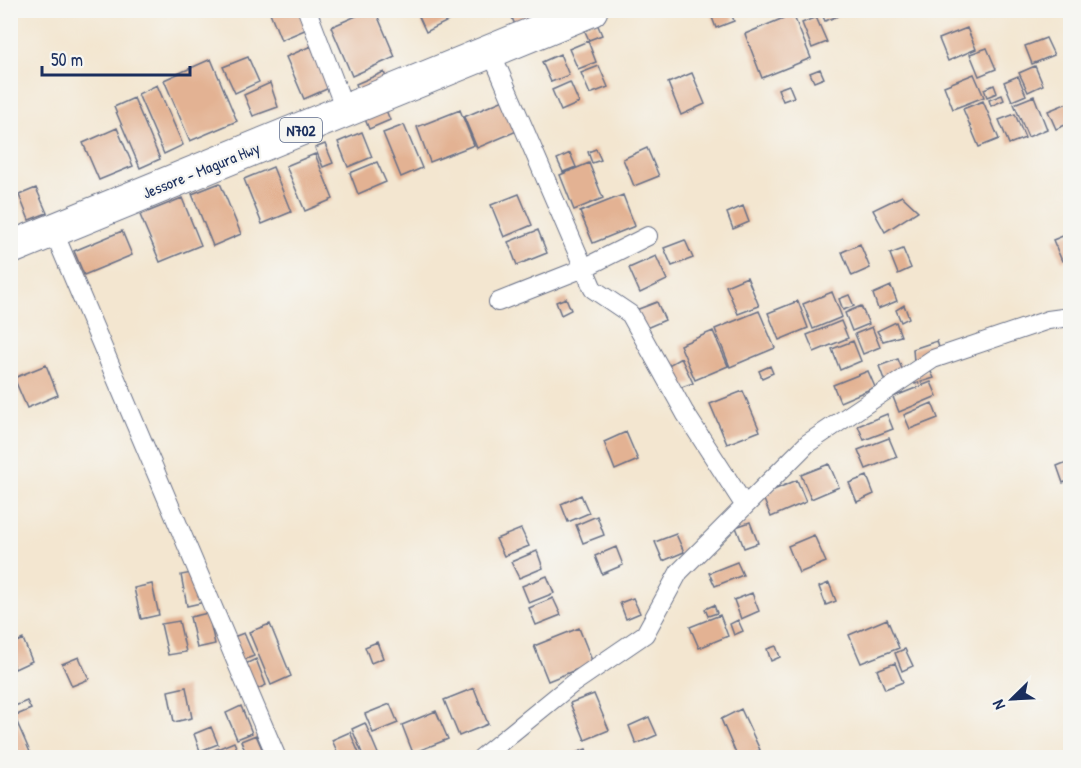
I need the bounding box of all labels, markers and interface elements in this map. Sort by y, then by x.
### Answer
scale bar [42,39,190,77]
text: 50 m [51,47,83,72]
road number: N702 [280,118,322,142]
street label: Jessore - Magura Hwy [139,136,263,204]
north arrow [982,669,1042,729]
text: N [986,696,1010,713]

